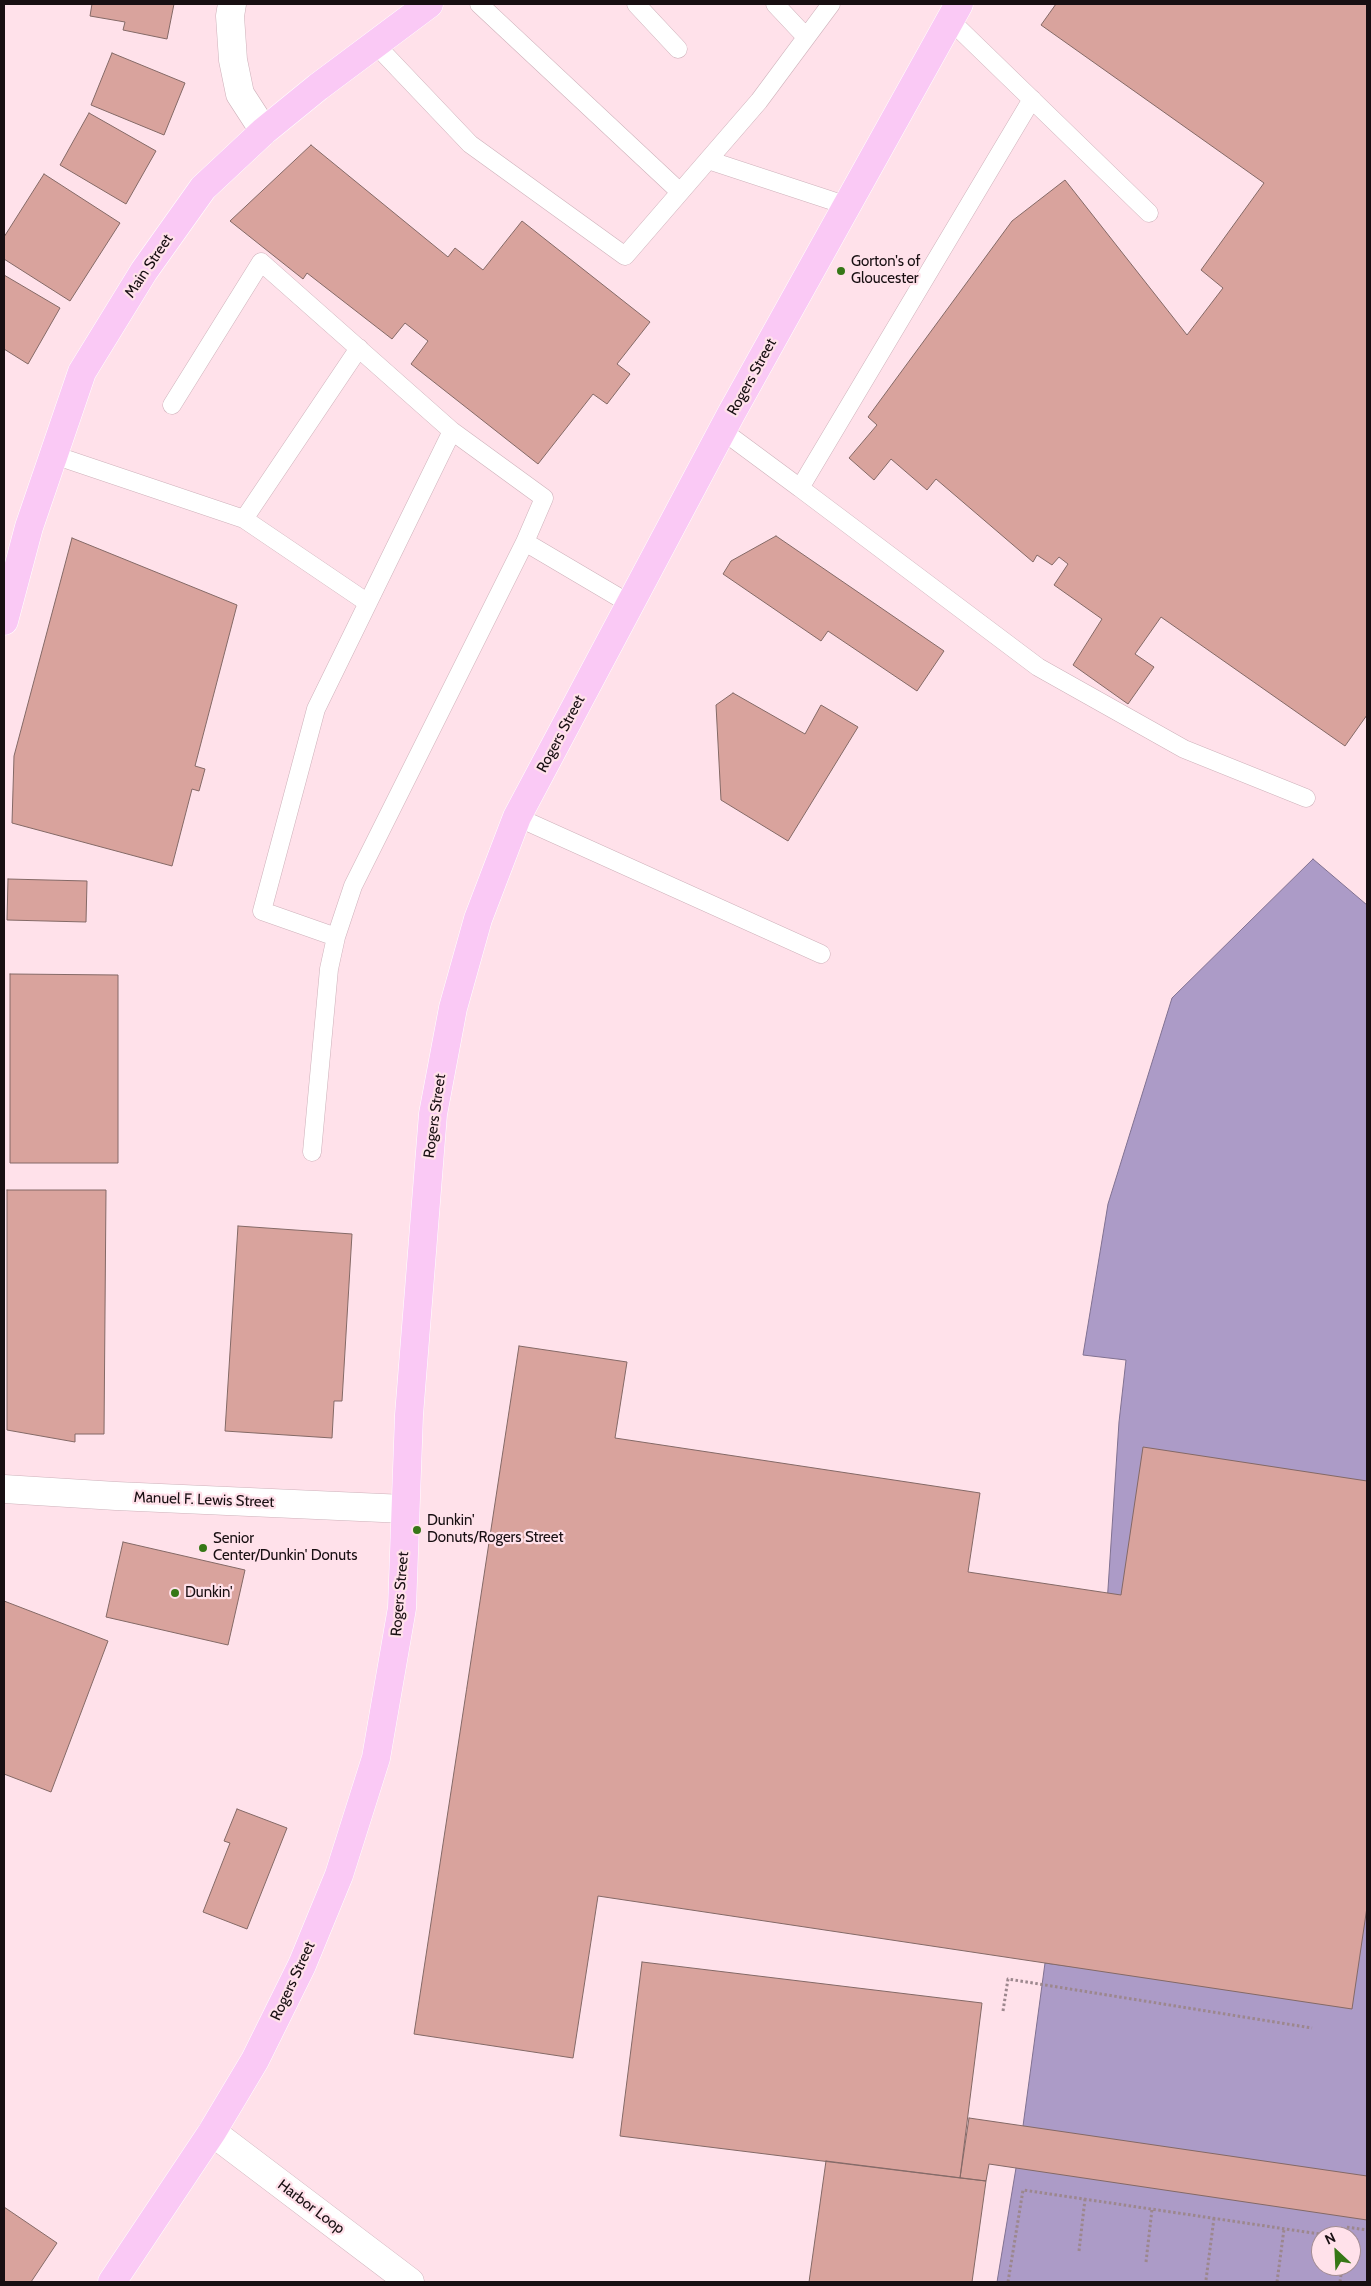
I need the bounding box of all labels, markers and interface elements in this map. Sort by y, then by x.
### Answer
street label: Main Street [121,231,177,301]
place label: Gorton's of Gloucester [851,253,920,288]
marker: Gorton's of Gloucester [835,265,847,277]
street label: Rogers Street [724,335,780,419]
street label: Rogers Street [533,692,589,776]
street label: Rogers Street [420,1073,450,1159]
street label: Manuel F. Lewis Street [133,1489,275,1511]
place label: Dunkin' Donuts/Rogers Street [427,1512,563,1547]
marker: Dunkin' Donuts/Rogers Street [411,1524,423,1536]
place label: Senior Center/Dunkin' Donuts [213,1530,357,1565]
marker: Senior Center/Dunkin' Donuts [197,1542,209,1554]
street label: Rogers Street [387,1551,413,1637]
place label: Dunkin' [185,1584,233,1602]
marker: Dunkin' [169,1587,181,1599]
street label: Rogers Street [267,1939,319,2023]
street label: Harbor Loop [274,2176,348,2238]
north arrow [1311,2226,1361,2276]
text: N [1322,2228,1338,2249]

